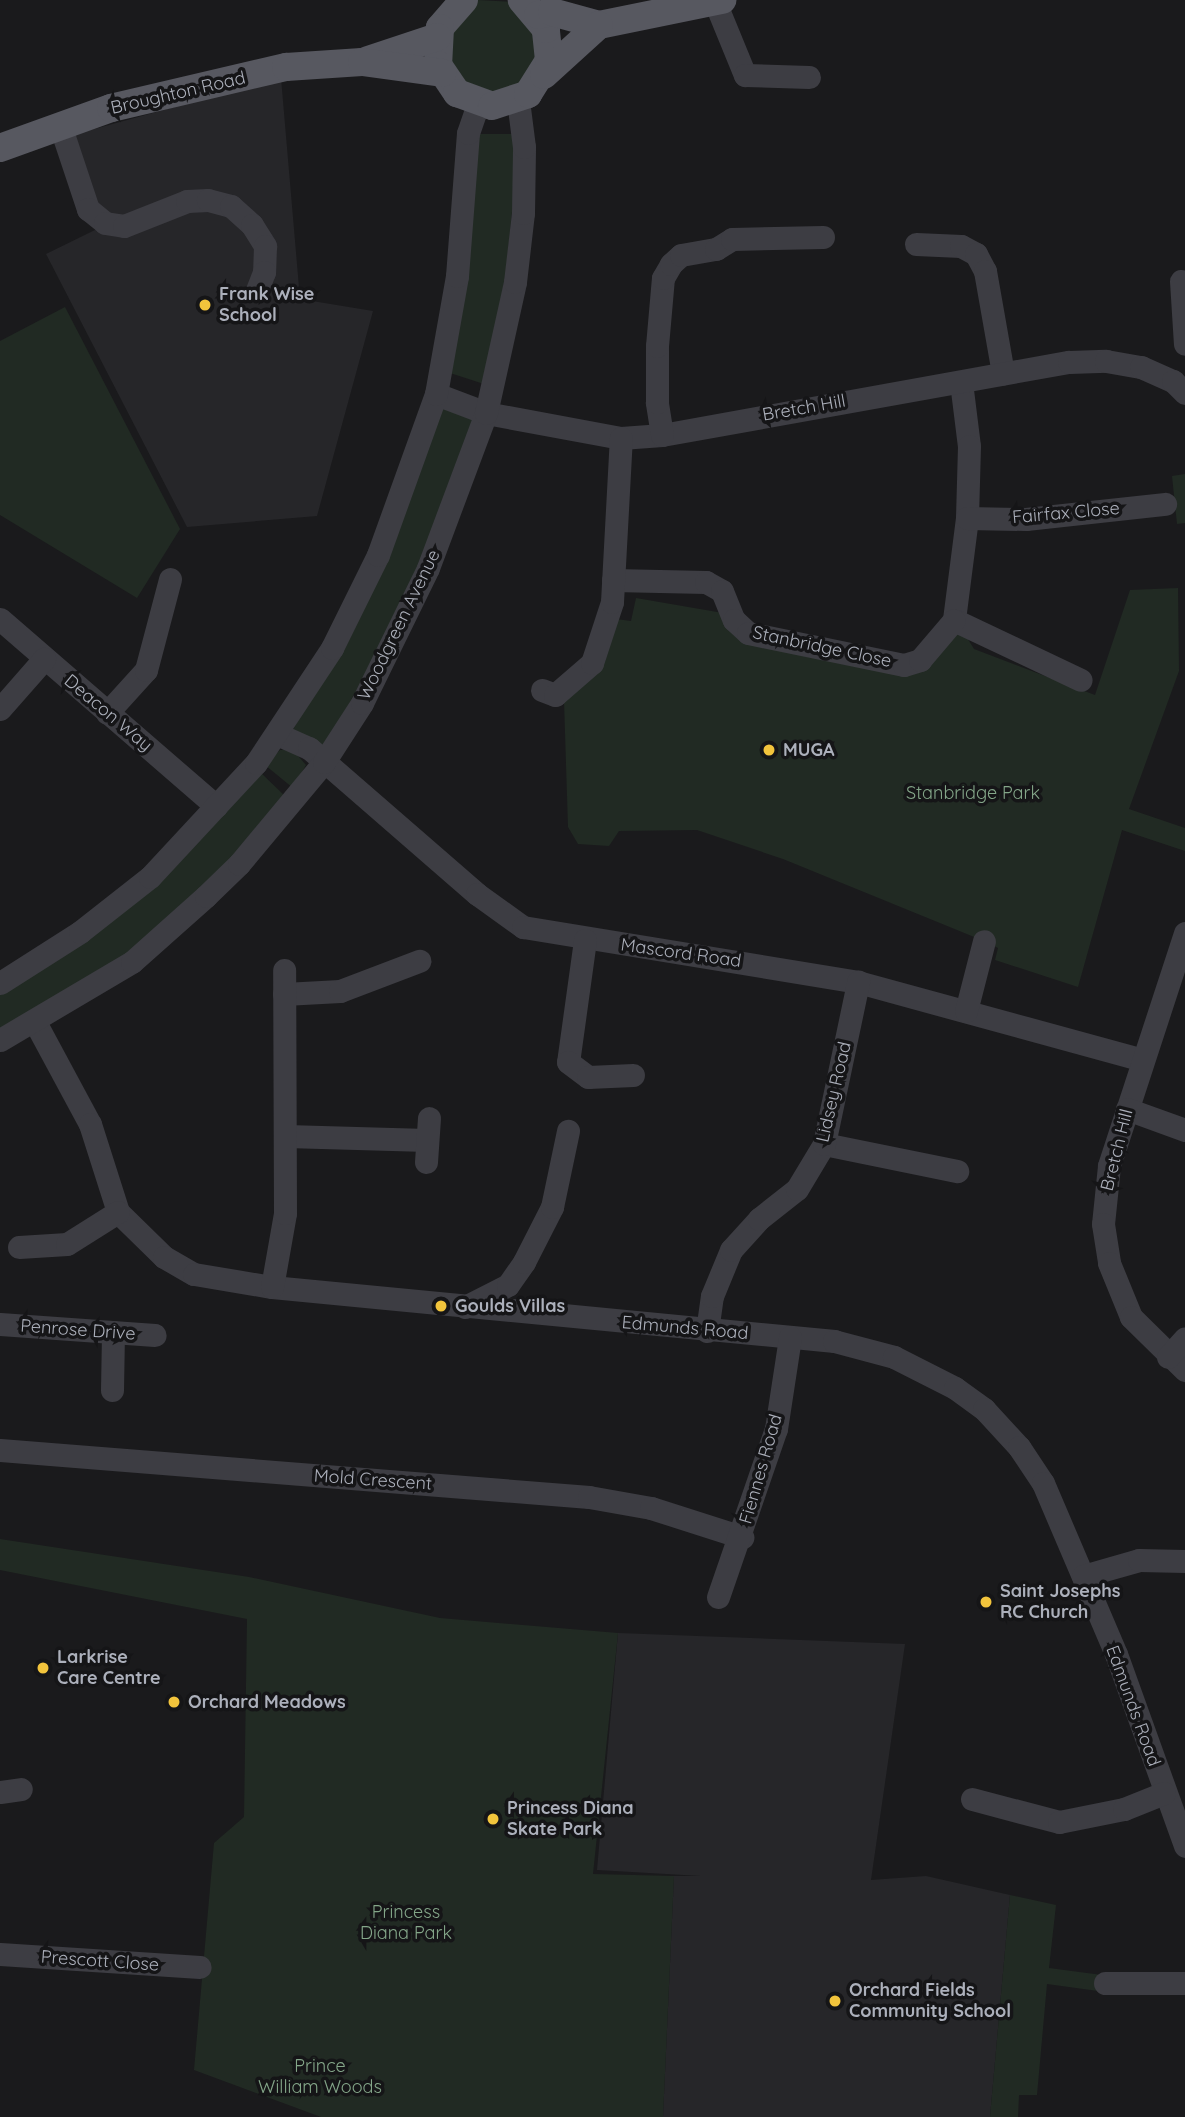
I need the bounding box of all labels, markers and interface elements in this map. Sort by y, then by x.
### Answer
street label: Broughton Road [109,67,247,119]
place label: Frank Wise School [219,284,314,326]
marker: Frank Wise School [197,297,213,313]
street label: Bretch Hill [761,390,847,426]
street label: Fairfax Close [1011,498,1121,528]
street label: Woodgreen Avenue [353,546,445,704]
street label: Stanbridge Close [751,622,893,672]
street label: Deacon Way [60,670,156,756]
place label: MUGA [783,739,834,761]
marker: MUGA [761,742,777,758]
park label: Stanbridge Park [906,782,1040,804]
street label: Mascord Road [619,934,743,972]
street label: Lidsey Road [812,1040,856,1144]
street label: Bretch Hill [1096,1107,1138,1193]
place label: Goulds Villas [455,1295,565,1317]
marker: Goulds Villas [433,1298,449,1314]
street label: Edmunds Road [621,1312,749,1344]
street label: Penrose Drive [20,1315,136,1345]
street label: Fiennes Road [735,1412,787,1526]
street label: Mold Crescent [313,1465,433,1495]
place label: Saint Josephs RC Church [1000,1581,1120,1624]
marker: Saint Josephs RC Church [978,1594,994,1610]
street label: Edmunds Road [1101,1643,1165,1769]
place label: Larkrise Care Centre [57,1647,161,1690]
marker: Larkrise Care Centre [35,1660,51,1676]
place label: Orchard Meadows [188,1691,346,1713]
marker: Orchard Meadows [166,1694,182,1710]
place label: Princess Diana Skate Park [507,1798,633,1840]
marker: Princess Diana Skate Park [485,1811,501,1827]
park label: Princess Diana Park [360,1902,452,1944]
street label: Prescott Close [40,1946,160,1976]
place label: Orchard Fields Community School [849,1980,1011,2022]
marker: Orchard Fields Community School [827,1993,843,2009]
park label: Prince William Woods [258,2056,382,2098]

